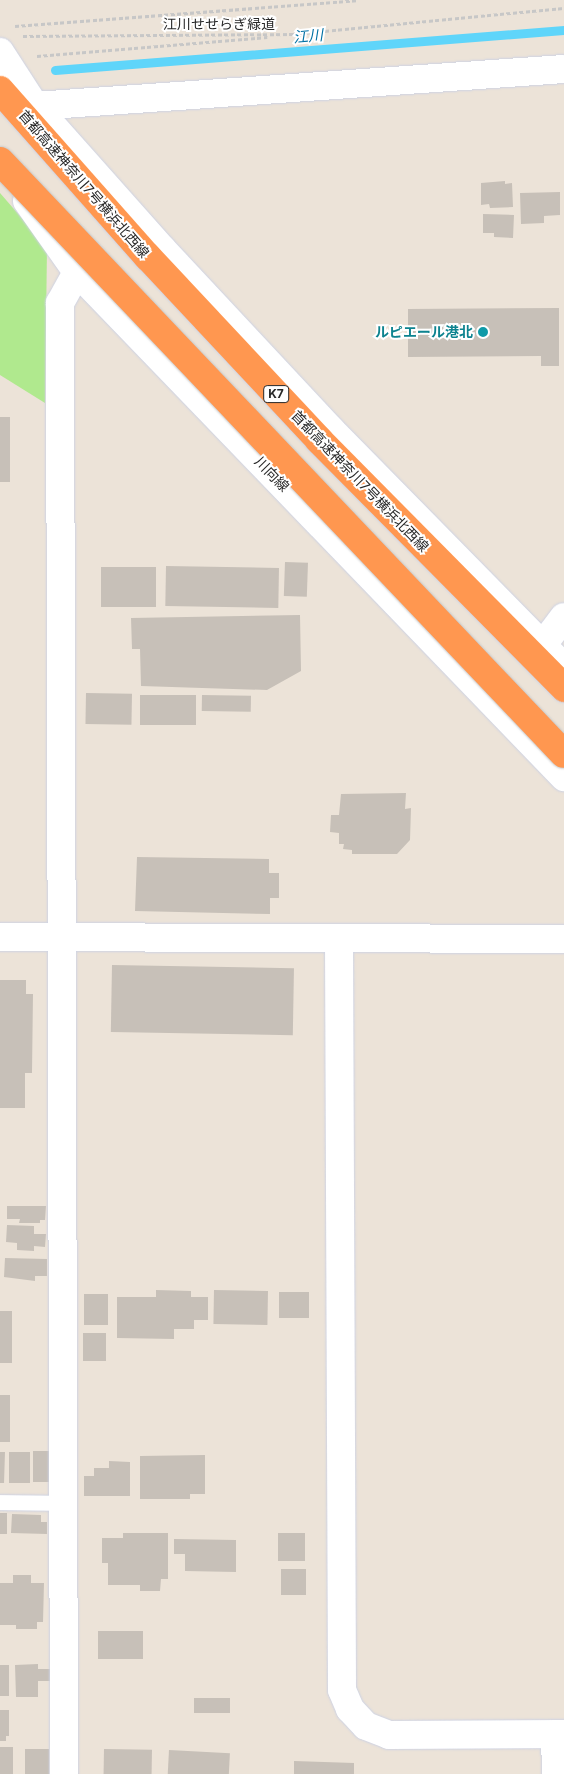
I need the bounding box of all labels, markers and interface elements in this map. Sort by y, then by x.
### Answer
street label: 江川せせらぎ緑道 [163,16,275,32]
water label: 江川 [292,26,324,46]
street label: 首都高速神奈川7号横浜北西線 [15,107,153,261]
place label: ルピエール港北 [375,324,473,340]
marker: ルピエール港北 [477,326,489,338]
road number: K7 [262,384,290,404]
street label: 首都高速神奈川7号横浜北西線 [288,407,432,555]
street label: 川向線 [251,453,293,495]

